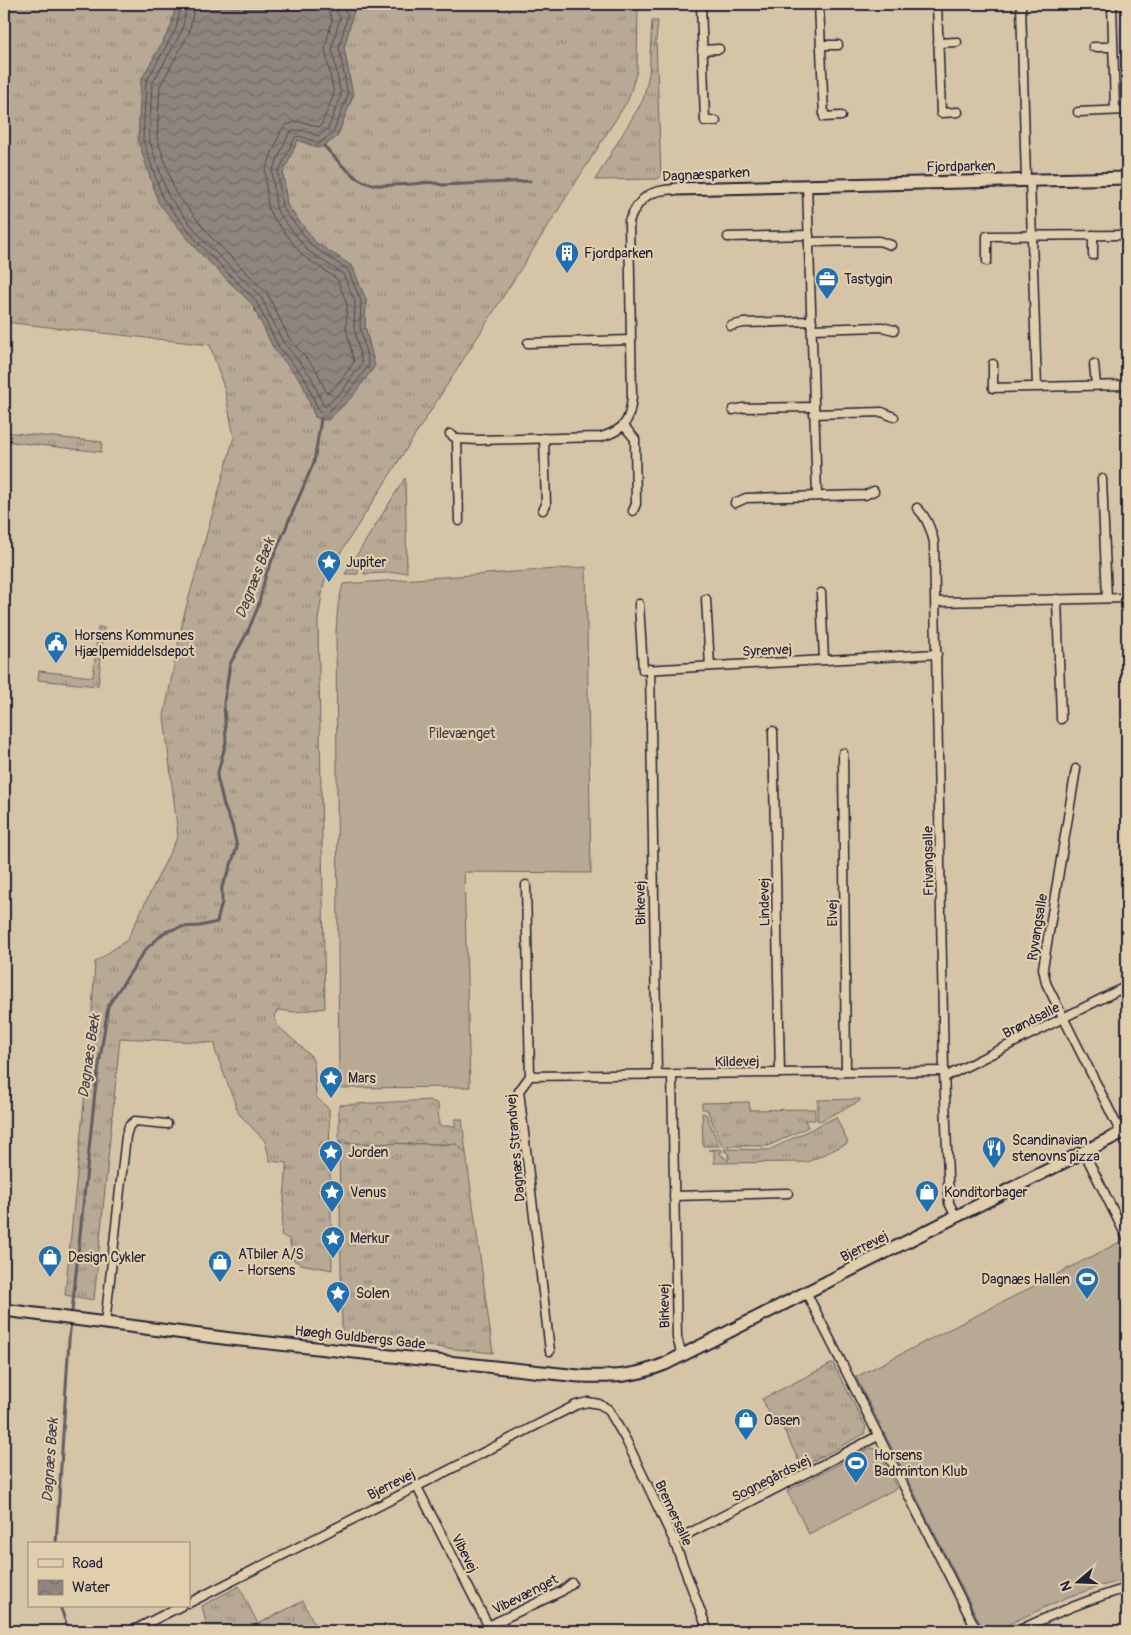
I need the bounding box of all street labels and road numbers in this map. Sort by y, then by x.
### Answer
street label: Fjordparken [926,157,996,176]
street label: Dagnæsparken [662,164,750,185]
street label: Syrenvej [742,641,792,660]
street label: Frivangsalle [919,826,938,896]
street label: Lindevej [756,878,773,926]
street label: Birkevej [632,881,649,925]
street label: Ryvangsalle [1024,892,1051,962]
street label: Elvej [824,899,841,927]
street label: Brøndsalle [1000,999,1063,1042]
street label: Kildevej [715,1053,759,1070]
street label: Dagnæs Strandvej [502,1093,529,1203]
street label: Bjerrevej [838,1227,891,1266]
street label: Birkevej [656,1284,673,1328]
street label: Høegh Guldbergs Gade [294,1322,426,1353]
street label: Sognegårdsvej [729,1451,813,1506]
street label: Bjerrevej [365,1465,418,1504]
street label: Bremersalle [651,1478,696,1549]
street label: Vibevej [448,1531,481,1575]
street label: Vibevænget [490,1571,561,1618]

